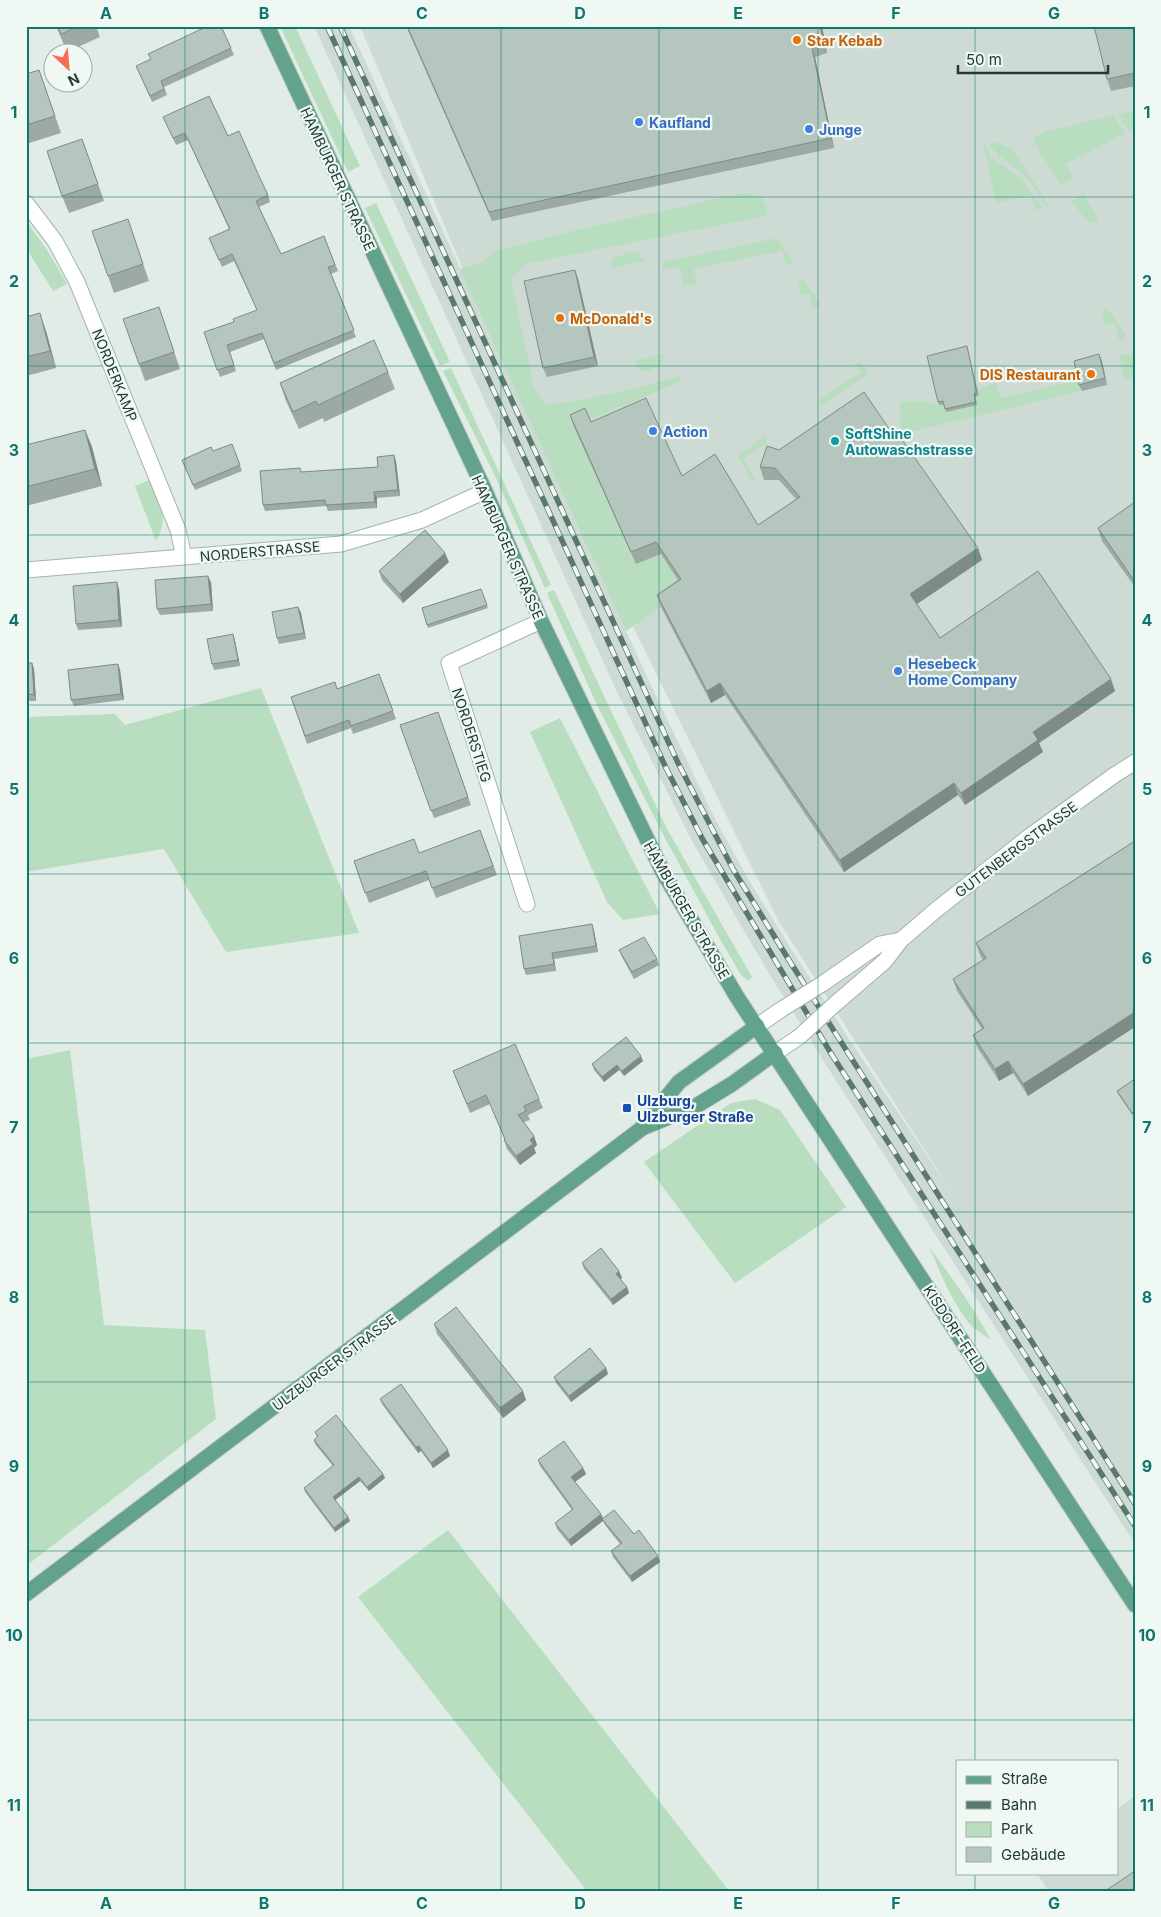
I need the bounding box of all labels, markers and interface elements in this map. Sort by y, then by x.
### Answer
text: A [100,3,112,23]
text: B [259,3,269,23]
text: C [416,3,428,23]
text: D [574,3,586,23]
text: E [733,3,743,23]
text: F [891,3,901,23]
text: G [1048,3,1060,23]
place label: Star Kebab [807,32,882,49]
marker: Star Kebab [791,34,803,46]
north arrow [42,42,92,92]
scale bar [958,42,1108,74]
text: 50 m [966,50,1002,69]
text: N [65,70,82,90]
text: 1 [11,102,17,122]
text: 1 [1144,102,1150,122]
street label: HAMBURGER STRASSE [297,105,379,253]
place label: Kaufland [649,114,711,131]
marker: Kaufland [633,116,645,128]
place label: Junge [819,121,862,138]
marker: Junge [803,123,815,135]
text: 2 [9,271,19,291]
text: 2 [1142,271,1152,291]
place label: McDonald's [570,310,652,327]
marker: McDonald's [554,312,566,324]
street label: NORDERKAMP [89,326,141,424]
place label: DIS Restaurant [980,366,1081,383]
marker: DIS Restaurant [1085,368,1097,380]
place label: Action [663,423,708,440]
marker: Action [647,425,659,437]
place label: SoftShine Autowaschstrasse [845,425,973,458]
marker: SoftShine Autowaschstrasse [829,435,841,447]
text: 3 [9,440,19,460]
text: 3 [1142,440,1152,460]
street label: HAMBURGER STRASSE [468,472,548,622]
street label: NORDERSTRASSE [199,537,321,565]
text: 4 [9,610,20,630]
text: 4 [1142,610,1153,630]
place label: Hesebeck Home Company [908,655,1018,688]
marker: Hesebeck Home Company [892,665,904,677]
street label: NORDERSTIEG [449,686,495,784]
text: 5 [9,779,19,799]
text: 5 [1142,779,1152,799]
street label: GUTENBERGSTRASSE [951,797,1081,901]
street label: HAMBURGER STRASSE [641,838,733,982]
text: 6 [9,948,19,968]
text: 6 [1142,948,1152,968]
place label: Ulzburg, Ulzburger Straße [637,1092,754,1125]
marker: Ulzburg, Ulzburger Straße [621,1102,633,1114]
text: 7 [9,1117,19,1137]
text: 7 [1142,1117,1152,1137]
street label: KISDORF-FELD [920,1282,990,1376]
text: 8 [9,1287,19,1307]
text: 8 [1142,1287,1152,1307]
street label: ULZBURGER STRASSE [269,1310,399,1414]
text: 9 [9,1456,19,1476]
text: 9 [1142,1456,1152,1476]
text: 10 [5,1625,23,1645]
text: 10 [1138,1625,1156,1645]
legend [956,1760,1118,1874]
text: Straße [1001,1769,1048,1788]
text: 11 [7,1795,21,1815]
text: Bahn [1001,1795,1037,1814]
text: 11 [1140,1795,1154,1815]
text: Park [1001,1819,1034,1838]
text: Gebäude [1001,1845,1066,1864]
text: A [100,1893,112,1913]
text: B [259,1893,269,1913]
text: C [416,1893,428,1913]
text: D [574,1893,586,1913]
text: E [733,1893,743,1913]
text: F [891,1893,901,1913]
text: G [1048,1893,1060,1913]

